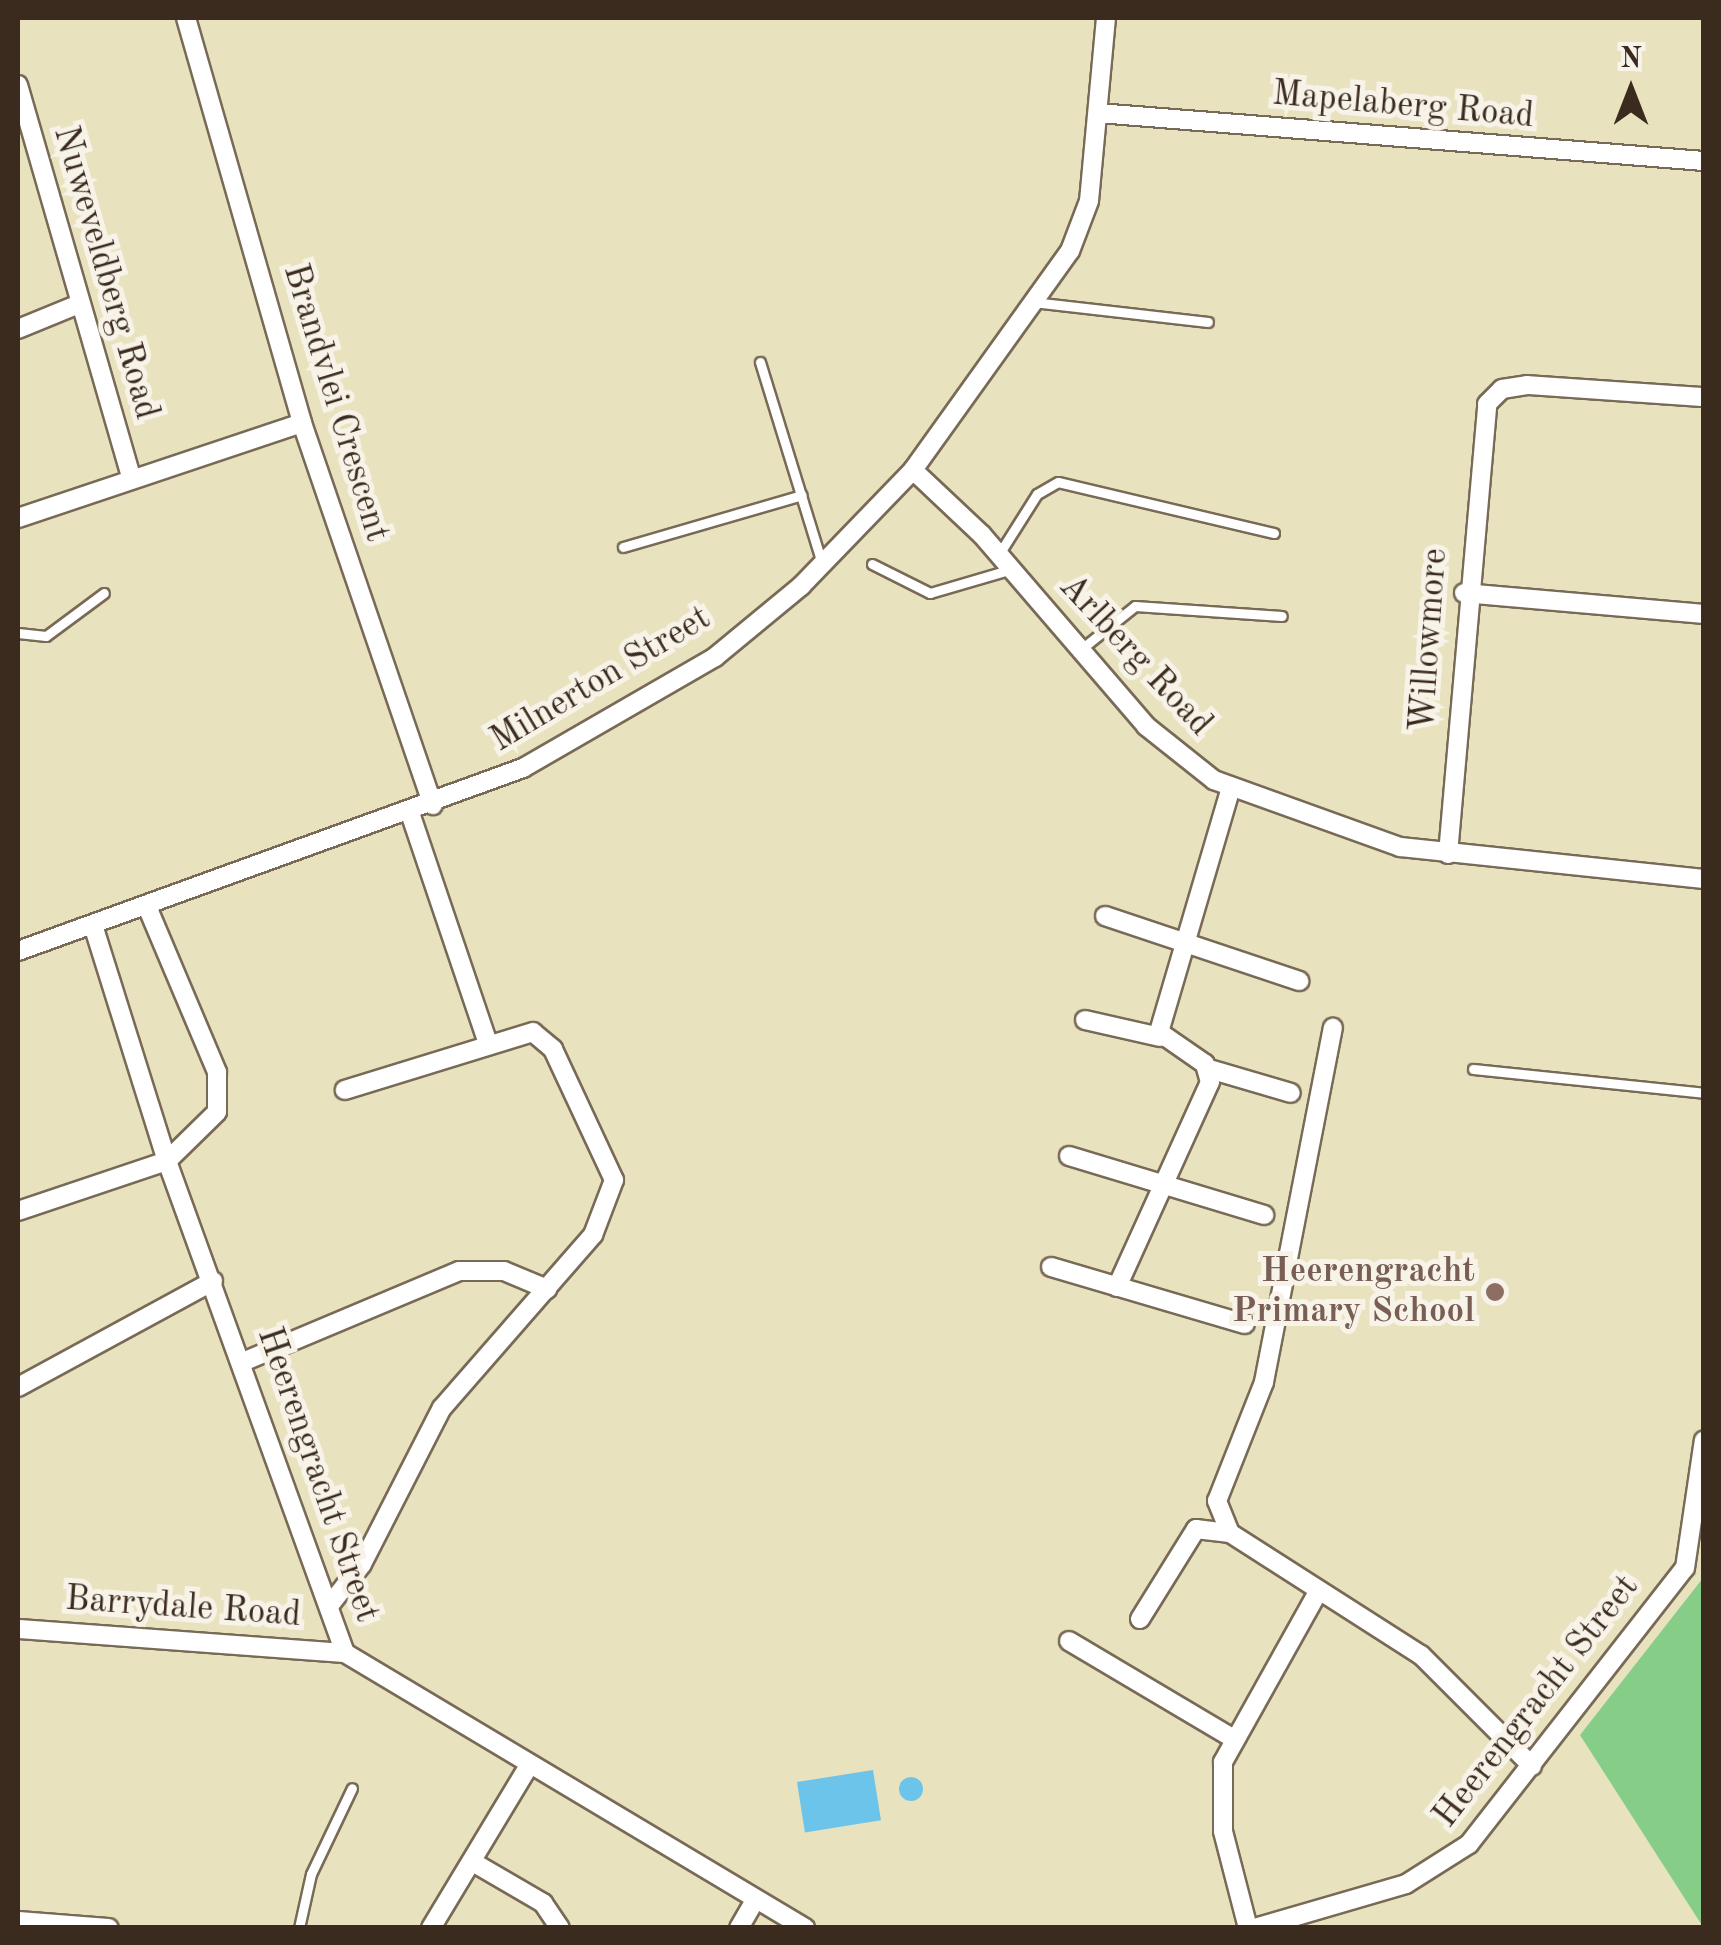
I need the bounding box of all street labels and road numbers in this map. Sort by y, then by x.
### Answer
street label: Mapelaberg Road [1270,74,1536,138]
street label: Nuweveldberg Road [43,122,167,424]
street label: Brandvlei Crescent [273,259,397,547]
street label: Willowmore [1403,547,1457,733]
street label: Arlberg Road [1050,566,1220,746]
street label: Milnerton Street [484,598,718,762]
street label: Heerengracht Street [247,1322,387,1628]
street label: Heerengracht Street [1425,1567,1649,1837]
street label: Barrydale Road [64,1579,302,1637]

